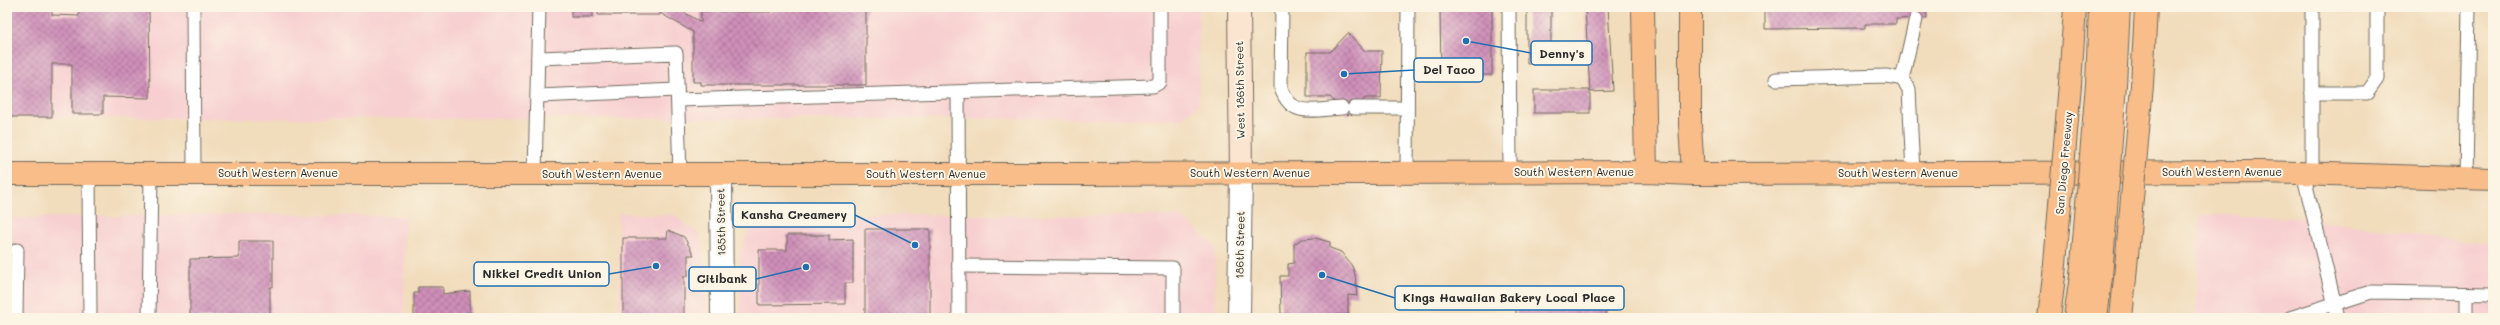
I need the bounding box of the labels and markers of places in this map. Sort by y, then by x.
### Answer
callout: Denny's [1531,41,1592,65]
callout: Del Taco [1414,58,1483,82]
callout: Kansha Creamery [733,203,855,227]
callout: Nikkei Credit Union [474,262,609,286]
callout: Citibank [689,267,756,291]
callout: Kings Hawaiian Bakery Local Place [1395,286,1624,310]

